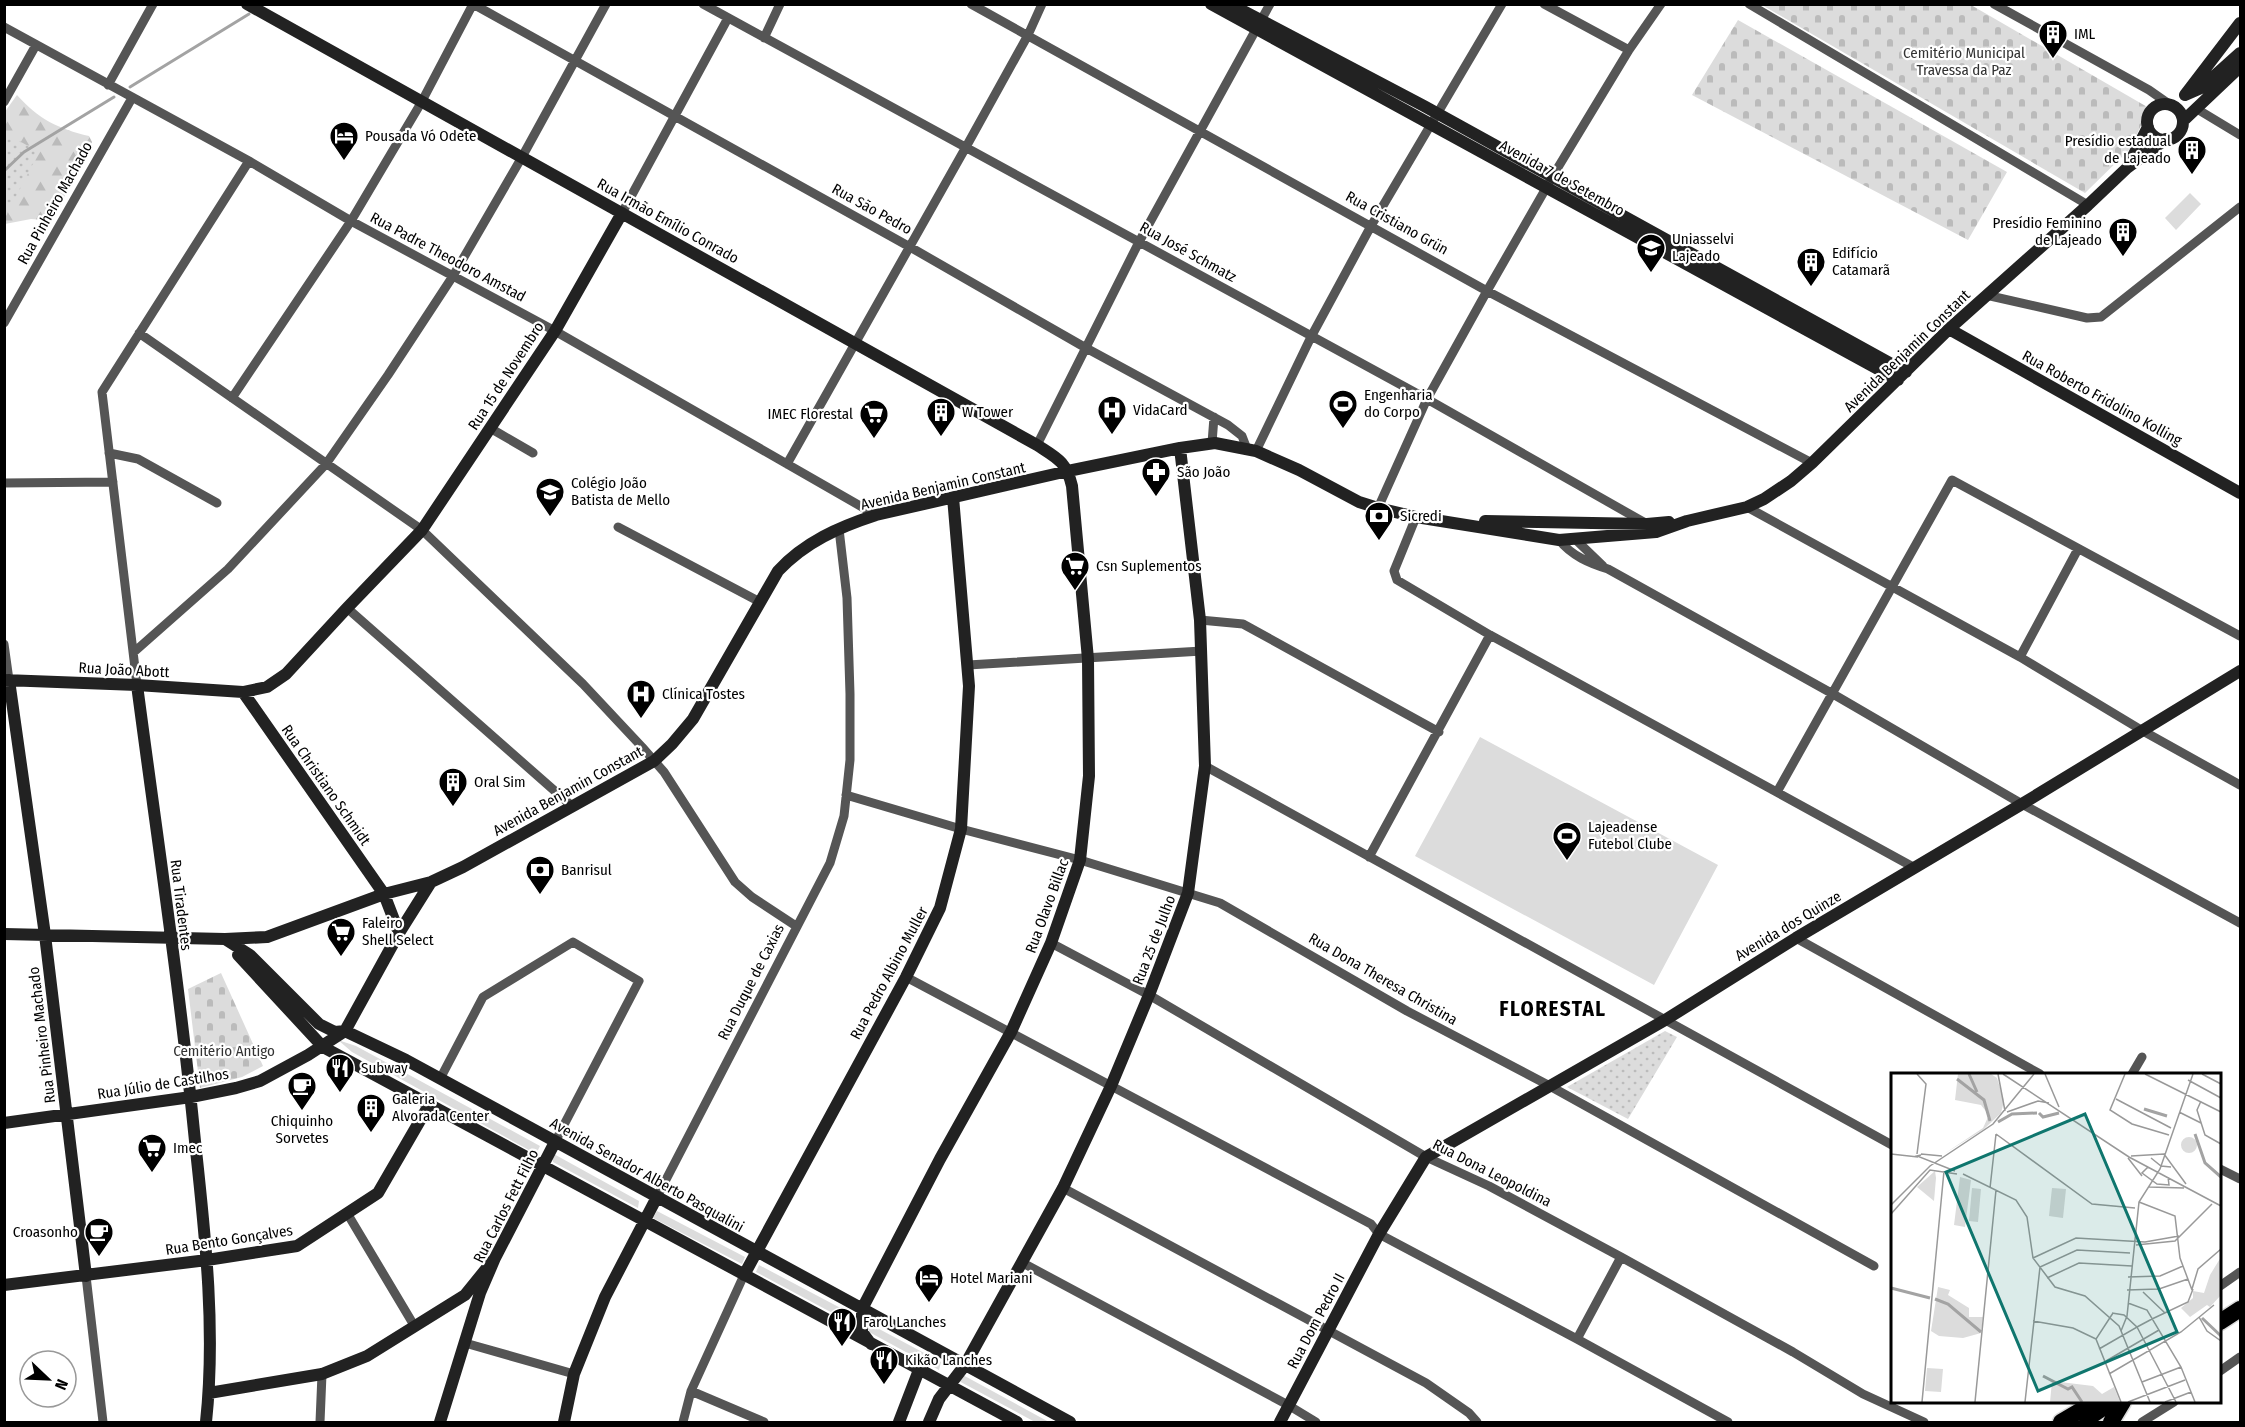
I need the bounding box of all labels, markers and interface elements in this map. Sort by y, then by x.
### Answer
building icon: IML [2037,18,2069,60]
place label: IML [2074,25,2096,43]
park label: Cemitério Municipal Travessa da Paz [1903,44,2025,79]
hotel icon: Pousada Vó Odete [328,120,360,162]
place label: Pousada Vó Odete [365,127,476,145]
place label: Presídio estadual de Lajeado [2065,132,2171,167]
building icon: Presídio estadual de Lajeado [2176,134,2208,176]
street label: Avenida 7 de Setembro [1496,136,1628,220]
street label: Rua Pinheiro Machado [14,138,96,267]
street label: Rua Irmão Emílio Conrado [594,175,742,267]
street label: Rua São Pedro [829,180,915,238]
street label: Rua Cristiano Grün [1342,187,1452,259]
street label: Rua Padre Theodoro Amstad [367,208,529,306]
place label: Presídio Feminino de Lajeado [1993,214,2102,249]
building icon: Presídio Feminino de Lajeado [2107,216,2139,258]
street label: Rua José Schmatz [1137,218,1240,286]
place label: Uniasselvi Lajeado [1672,230,1734,265]
school or university icon: Uniasselvi Lajeado [1635,232,1667,274]
place label: Edifício Catamarã [1832,244,1890,279]
building icon: Edifício Catamarã [1795,246,1827,288]
street label: Avenida Benjamin Constant [1840,286,1974,416]
street label: Rua 15 de Novembro [464,318,548,433]
street label: Rua Roberto Fridolino Kolling [2019,347,2185,449]
place label: Engenharia do Corpo [1364,386,1433,421]
sports icon: Engenharia do Corpo [1327,388,1359,430]
hospital icon: VidaCard [1096,394,1128,436]
building icon: W Tower [925,396,957,438]
supermarket icon: IMEC Florestal [858,398,890,440]
place label: VidaCard [1133,401,1187,419]
place label: W Tower [962,403,1014,421]
place label: IMEC Florestal [768,405,853,423]
pharmacy icon: São João [1140,456,1172,498]
street label: Avenida Benjamin Constant [859,458,1027,514]
place label: São João [1177,463,1230,481]
place label: Colégio João Batista de Mello [571,474,670,509]
school or university icon: Colégio João Batista de Mello [534,476,566,518]
bank icon: Sicredi [1363,500,1395,542]
place label: Sicredi [1400,507,1442,525]
supermarket icon: Csn Suplementos [1059,550,1091,592]
place label: Csn Suplementos [1096,557,1202,575]
street label: Rua João Abott [78,659,170,681]
hospital icon: Clínica Tostes [625,678,657,720]
place label: Clínica Tostes [662,685,745,703]
street label: Rua Christiano Schmidt [278,721,374,849]
street label: Avenida Benjamin Constant [490,742,646,840]
building icon: Oral Sim [437,766,469,808]
place label: Oral Sim [474,773,526,791]
place label: Lajeadense Futebol Clube [1588,818,1672,853]
sports icon: Lajeadense Futebol Clube [1551,820,1583,862]
bank icon: Banrisul [524,854,556,896]
street label: Rua Olavo Billac [1022,856,1073,956]
street label: Rua Tiradentes [166,858,196,952]
place label: Banrisul [561,861,612,879]
street label: Avenida dos Quinze [1732,887,1844,965]
street label: Rua 25 de Julho [1129,893,1179,987]
street label: Rua Pedro Albino Muller [846,903,932,1043]
place label: Faleiro Shell Select [362,914,434,949]
supermarket icon: Faleiro Shell Select [325,916,357,958]
street label: Rua Duque de Caxias [714,921,788,1043]
street label: Rua Dona Theresa Christina [1305,929,1461,1029]
street label: Rua Pinheiro Machado [25,966,59,1104]
district label: FLORESTAL [1499,996,1607,1022]
park label: Cemitério Antigo [173,1042,275,1060]
restaurant icon: Subway [324,1052,356,1094]
place label: Subway [361,1059,408,1077]
street label: Rua Júlio de Castilhos [96,1065,230,1103]
cafe icon: Chiquinho Sorvetes [286,1070,318,1112]
inset map [1891,1073,2221,1403]
place label: Galeria Alvorada Center [392,1090,490,1125]
building icon: Galeria Alvorada Center [355,1092,387,1134]
place label: Chiquinho Sorvetes [271,1112,333,1147]
street label: Avenida Senador Alberto Pasqualini [547,1114,747,1236]
supermarket icon: Imec [136,1132,168,1174]
street label: Rua Dona Leopoldina [1430,1135,1554,1211]
place label: Imec [173,1139,203,1157]
street label: Rua Carlos Fett Filho [470,1146,542,1266]
cafe icon: Croasonho [83,1216,115,1258]
street label: Rua Bento Gonçalves [164,1221,294,1259]
place label: Croasonho [13,1223,78,1241]
hotel icon: Hotel Mariani [913,1262,945,1304]
place label: Hotel Mariani [950,1269,1033,1287]
street label: Rua Dom Pedro II [1283,1270,1349,1372]
restaurant icon: Farol Lanches [826,1306,858,1348]
place label: Farol Lanches [863,1313,946,1331]
restaurant icon: Kikão Lanches [868,1344,900,1386]
north arrow [18,1349,78,1409]
place label: Kikão Lanches [905,1351,992,1369]
text: N [51,1377,72,1393]

